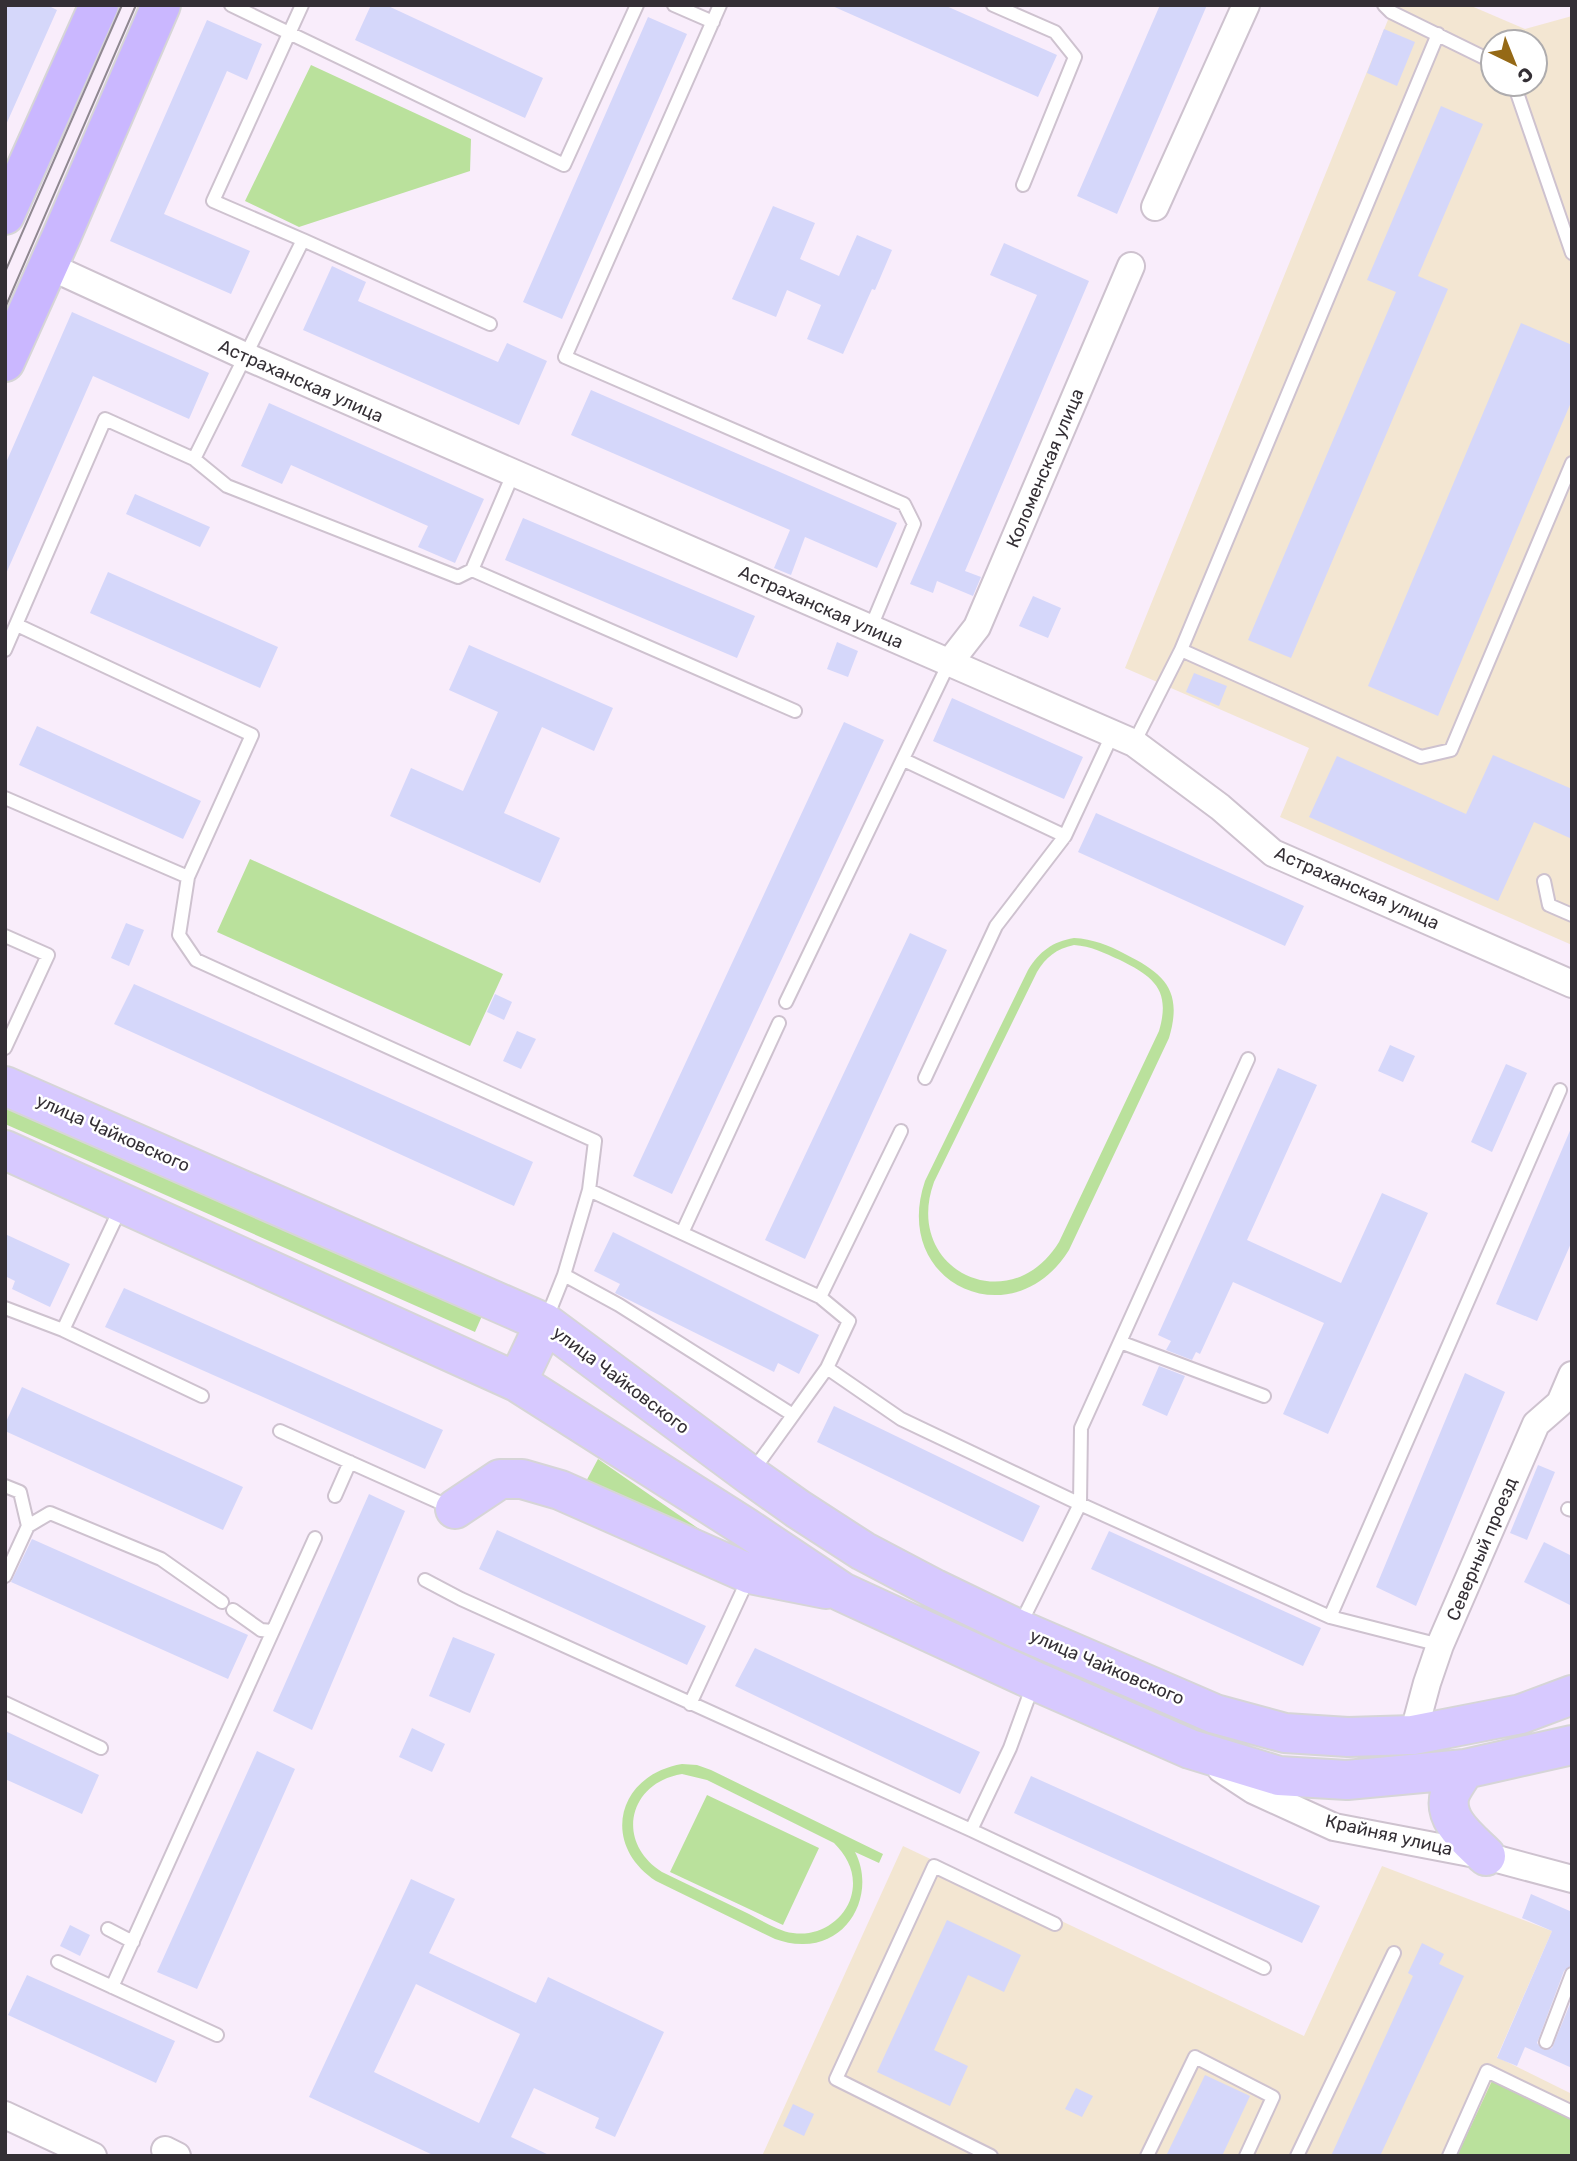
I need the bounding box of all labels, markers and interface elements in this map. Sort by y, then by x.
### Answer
north arrow [1479,28,1549,98]
text: С [1513,62,1538,88]
street label: Астраханская улица [215,335,387,427]
street label: Коломенская улица [1002,385,1088,551]
street label: Астраханская улица [735,561,907,653]
street label: Астраханская улица [1271,842,1443,934]
street label: улица Чайковского [33,1089,193,1177]
street label: улица Чайковского [548,1321,694,1439]
street label: Северный проезд [1442,1474,1522,1624]
street label: улица Чайковского [1026,1624,1188,1710]
street label: Крайняя улица [1323,1810,1455,1860]

